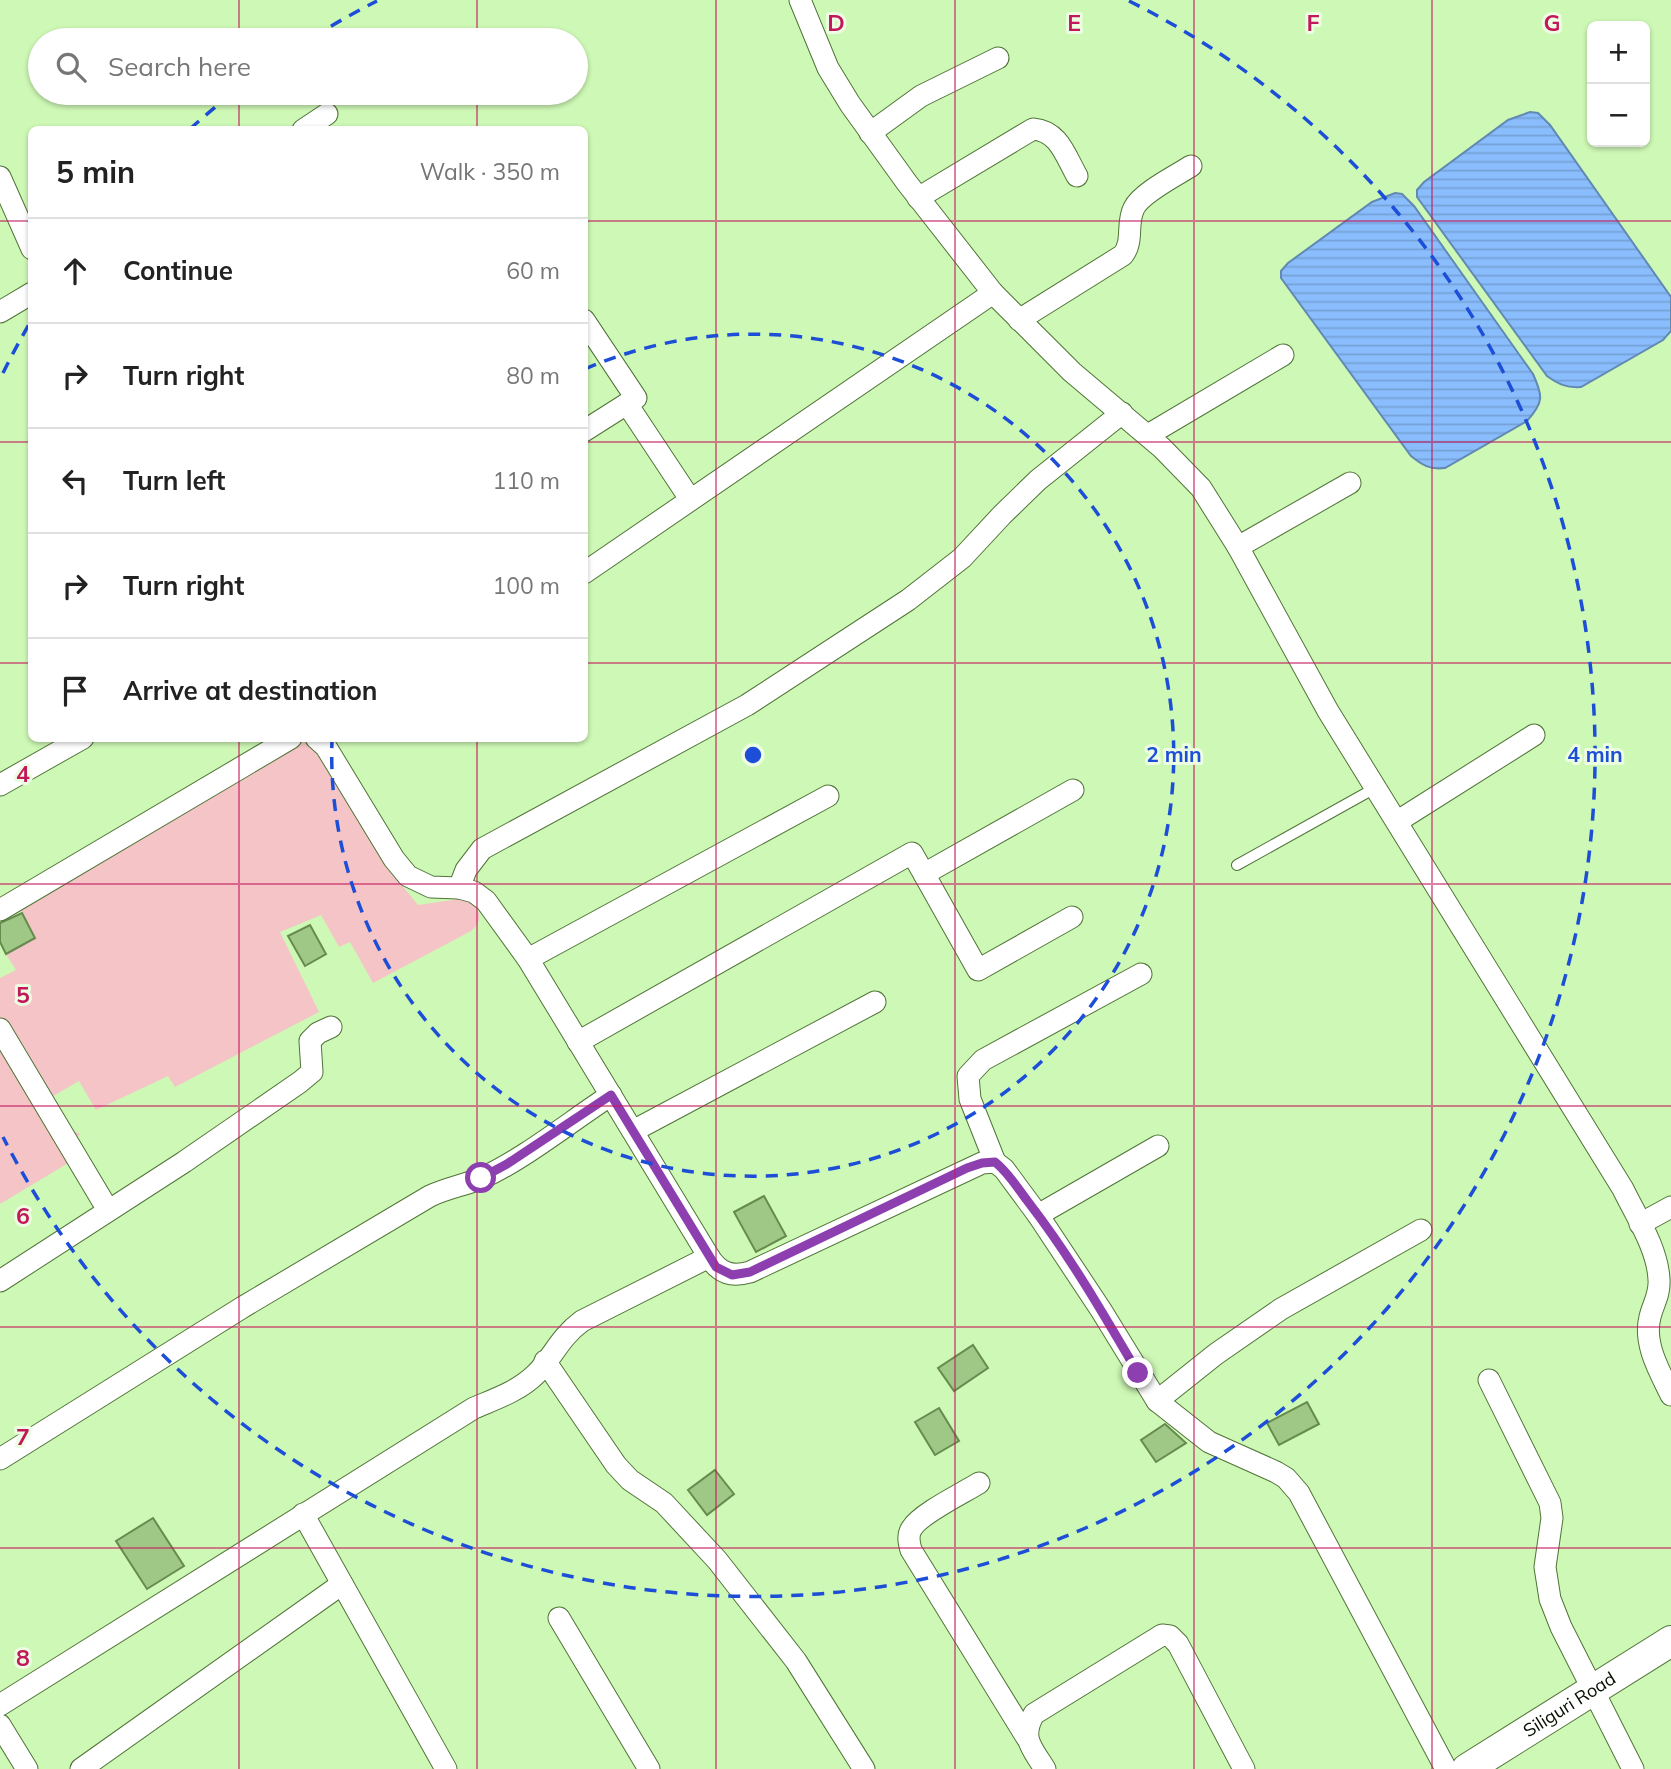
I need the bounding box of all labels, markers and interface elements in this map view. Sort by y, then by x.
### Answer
text: D [827,8,845,37]
text: E [1067,8,1081,37]
text: F [1306,8,1320,37]
text: G [1543,8,1561,37]
map controls [1587,21,1650,147]
button: + [1587,21,1650,84]
search box [28,28,588,105]
icon: search [52,48,90,86]
text: Search here [108,50,251,83]
button: − [1587,84,1650,147]
text: 5 min [56,153,135,191]
text: Walk · 350 m [420,157,560,186]
icon: ahead [56,252,94,290]
text: Continue [123,254,233,287]
text: 60 m [506,256,560,285]
icon: right [56,357,94,395]
text: Turn right [123,359,244,392]
text: 80 m [506,361,560,390]
icon: left [56,462,94,500]
text: Turn left [123,464,225,497]
text: 110 m [492,466,560,495]
icon: right [56,567,94,605]
text: Turn right [123,569,244,602]
text: 100 m [492,571,560,600]
icon: arrive [56,672,94,710]
text: Arrive at destination [123,674,378,707]
text: 2 min [1146,741,1202,767]
text: 4 min [1567,741,1623,767]
centre of rings [741,743,765,767]
text: 4 [16,759,30,788]
text: 5 [16,980,30,1009]
route start [465,1162,496,1193]
text: 6 [16,1201,30,1230]
route end [1122,1357,1153,1388]
text: 7 [16,1422,30,1451]
text: 8 [16,1643,30,1672]
street label: Siliguri Road [1519,1667,1620,1742]

